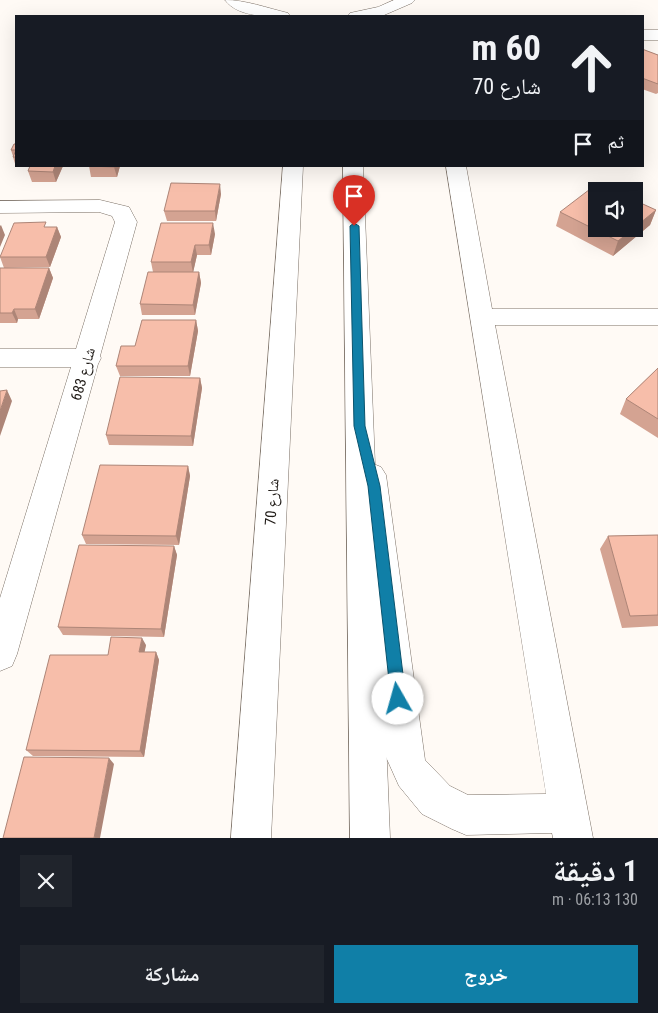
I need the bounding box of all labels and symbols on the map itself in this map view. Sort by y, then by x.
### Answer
pin [333,175,375,226]
street label: شارع 683 [67,345,100,403]
street label: شارع 70 [261,478,284,526]
position arrow [371,672,423,724]

